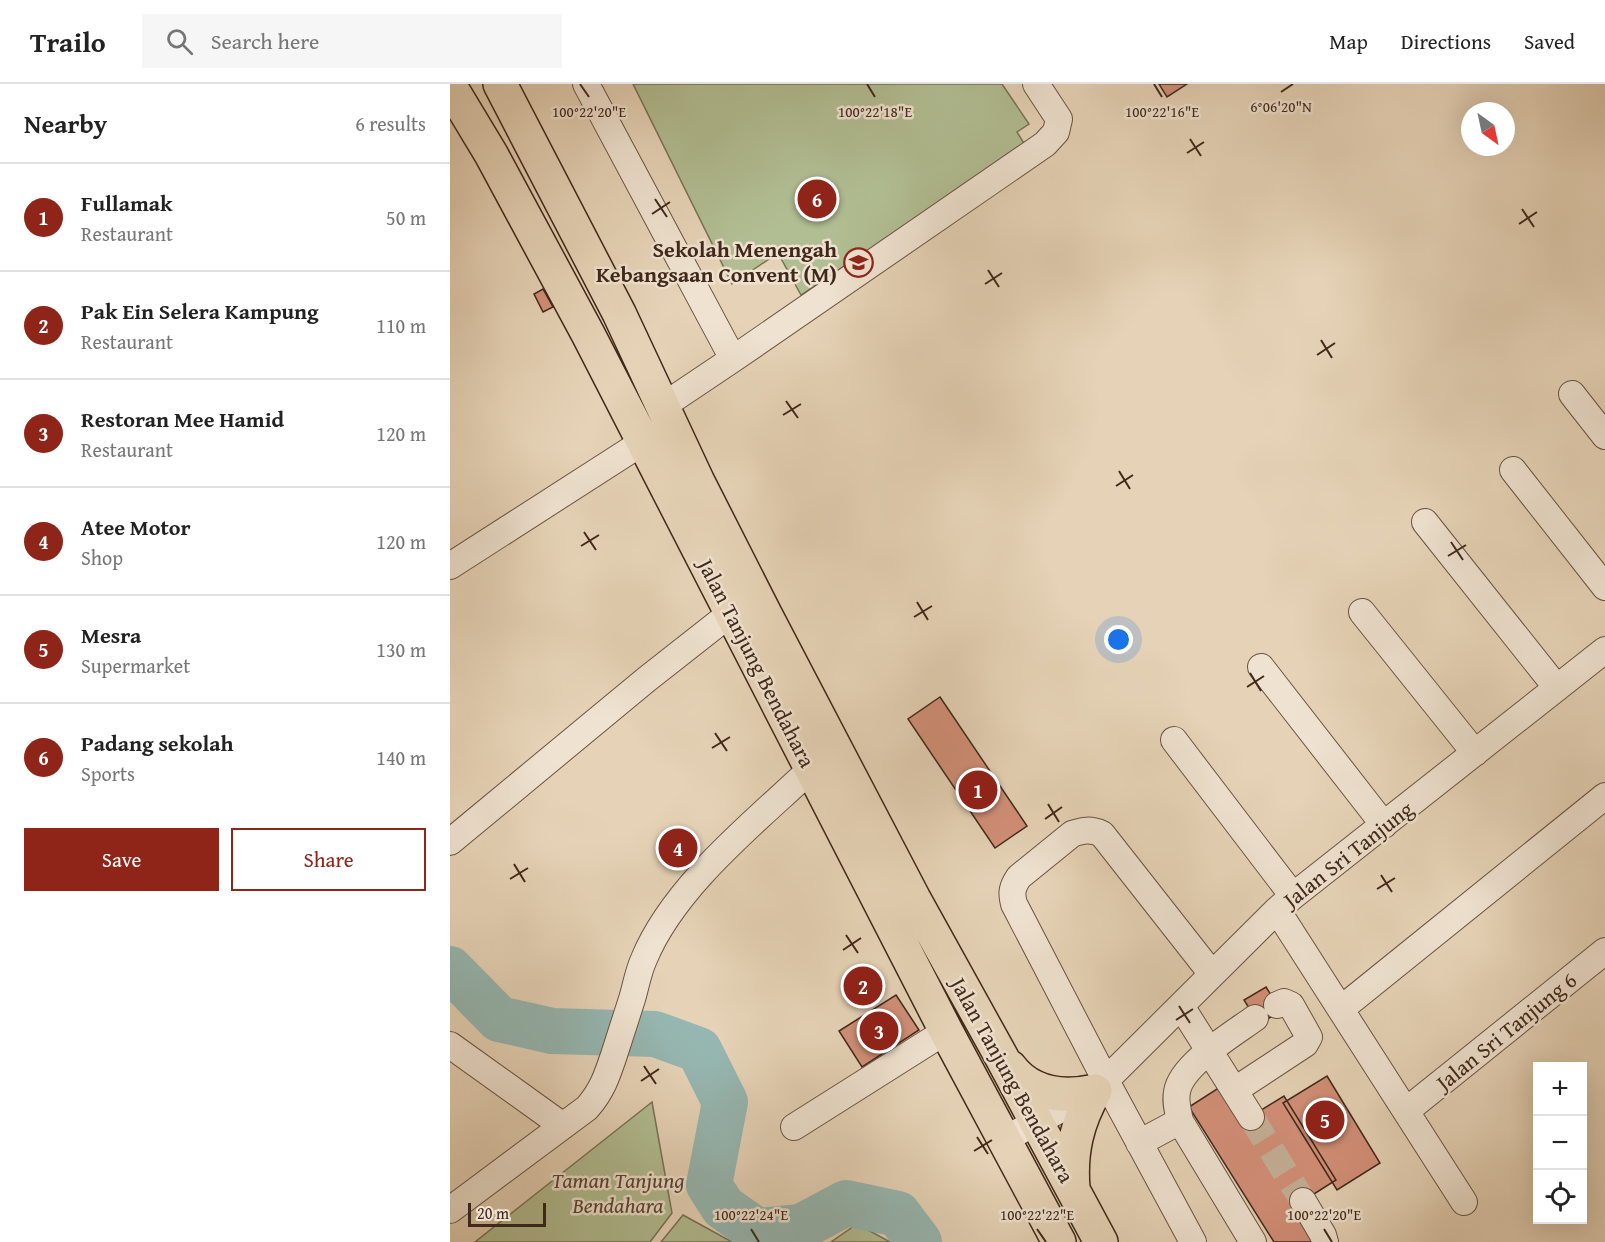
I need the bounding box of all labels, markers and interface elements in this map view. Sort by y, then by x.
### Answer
search box [142,14,562,68]
text: Trailo [30,21,106,62]
icon: search [163,25,196,58]
text: Search here [211,25,319,57]
text: Map [1329,26,1368,57]
text: Directions [1401,26,1491,57]
text: Saved [1524,26,1575,57]
text: 6°06'20"N [1250,96,1312,117]
text: 100°22'20"E [552,101,626,122]
text: 100°22'18"E [838,101,912,122]
text: 100°22'16"E [1125,101,1199,122]
north arrow [1461,102,1515,156]
text: Nearby [24,104,107,143]
text: 6 results [355,109,426,138]
pin: 6 [798,176,836,222]
text: Fullamak [81,187,173,219]
text: 1 [38,203,49,232]
text: 50 m [386,203,426,232]
text: Restaurant [81,219,173,248]
place label: Sekolah Menengah Kebangsaan Convent (M) [596,233,837,290]
school or university icon: Sekolah Menengah Kebangsaan Convent (M) [842,246,874,278]
text: Pak Ein Selera Kampung [81,295,319,327]
text: 2 [38,311,49,340]
text: 110 m [376,311,426,340]
text: Restaurant [81,327,173,356]
text: Restoran Mee Hamid [81,403,284,435]
text: 3 [38,419,49,448]
text: 120 m [376,419,426,448]
text: Restaurant [81,435,173,464]
text: Atee Motor [81,511,191,543]
text: 4 [38,527,49,556]
text: 120 m [376,527,426,556]
text: Shop [81,543,123,572]
street label: Jalan Tanjung Bendahara [689,550,824,774]
text: Mesra [81,619,141,651]
your location [1104,625,1133,654]
text: 5 [38,635,49,664]
text: 130 m [376,635,426,664]
text: Supermarket [81,651,190,680]
text: Padang sekolah [81,727,234,759]
text: 6 [38,743,49,772]
text: 140 m [376,743,426,772]
text: Sports [81,759,135,788]
pin: 1 [958,768,998,812]
street label: Jalan Sri Tanjung [1274,793,1420,917]
pin: 4 [658,826,698,870]
button: Save [24,828,219,891]
button: Share [231,828,426,891]
pin: 2 [844,964,882,1008]
street label: Jalan Sri Tanjung 6 [1426,964,1583,1100]
street label: Jalan Tanjung Bendahara [942,969,1083,1189]
pin: 3 [860,1008,898,1054]
map controls [1533,1062,1587,1224]
button: + [1533,1062,1587,1116]
pin: 5 [1306,1098,1344,1142]
button: − [1533,1116,1587,1170]
park label: Taman Tanjung Bendahara [552,1164,684,1221]
button: locate [1533,1170,1587,1224]
scale bar [468,1200,546,1228]
text: 20 m [477,1201,509,1225]
text: 100°22'24"E [714,1204,788,1225]
text: 100°22'22"E [1000,1204,1074,1225]
text: 100°22'20"E [1287,1204,1361,1225]

